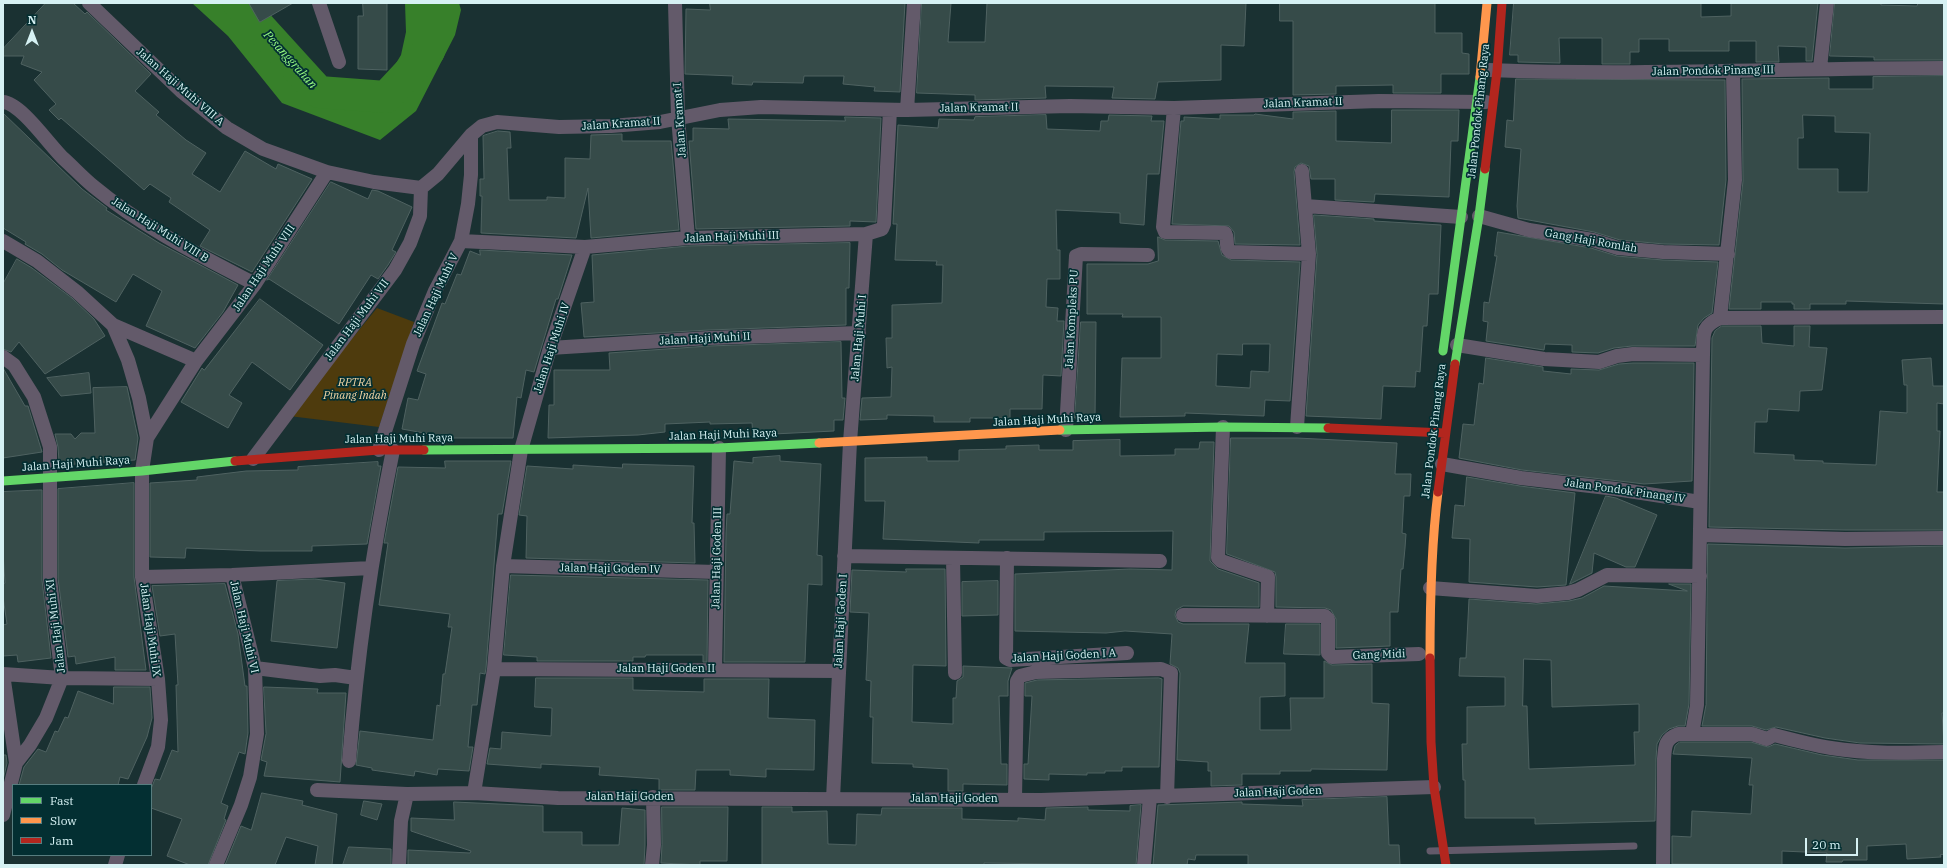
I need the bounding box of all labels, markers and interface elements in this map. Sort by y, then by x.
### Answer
north arrow [12,12,52,52]
text: N [28,13,36,27]
water label: Pesanggrahan [260,28,320,92]
street label: Jalan Pondok Pinang Raya [1465,43,1493,179]
street label: Jalan Haji Muhi VIII A [133,45,227,129]
street label: Jalan Pondok Pinang III [1652,63,1774,79]
street label: Jalan Kramat I [671,82,689,158]
street label: Jalan Kramat II [1263,95,1343,111]
street label: Jalan Kramat II [939,101,1019,115]
street label: Jalan Kramat II [581,115,661,133]
street label: Jalan Haji Muhi VIII B [109,195,211,265]
street label: Jalan Haji Muhi VIII [230,222,298,314]
street label: Gang Haji Romlah [1544,226,1638,256]
street label: Jalan Haji Muhi III [685,229,779,245]
street label: Jalan Haji Muhi V [411,251,461,339]
street label: Jalan Kompleks PU [1063,269,1081,369]
street label: Jalan Haji Muhi VII [322,277,392,363]
street label: Jalan Haji Muhi I [849,294,869,382]
street label: Jalan Haji Muhi IV [531,301,573,395]
street label: Jalan Haji Muhi II [659,330,751,348]
street label: Jalan Pondok Pinang Raya [1419,363,1449,499]
park label: RPTRA Pinang Indah [323,376,387,402]
street label: Jalan Haji Muhi Raya [993,411,1101,429]
street label: Jalan Haji Muhi Raya [669,427,777,443]
street label: Jalan Haji Muhi Raya [345,431,453,447]
street label: Jalan Haji Muhi Raya [22,454,130,474]
street label: Jalan Pondok Pinang IV [1564,476,1686,506]
street label: Jalan Haji Goden III [710,507,724,609]
street label: Jalan Haji Goden IV [559,562,661,576]
street label: Jalan Haji Goden I [832,574,850,668]
street label: Jalan Haji Muhi XI [44,578,68,674]
street label: Jalan Haji Muhi VI [227,580,261,674]
street label: Jalan Haji Muhi IX [137,582,163,678]
street label: Jalan Haji Goden I A [1012,647,1116,665]
street label: Gang Midi [1352,647,1406,663]
street label: Jalan Haji Goden II [617,662,715,676]
legend [12,784,152,856]
street label: Jalan Haji Goden [1234,784,1322,800]
street label: Jalan Haji Goden [586,790,674,804]
street label: Jalan Haji Goden [910,792,998,806]
text: Fast [50,793,74,808]
text: Slow [50,813,77,828]
scale bar [1807,830,1860,856]
text: Jam [50,833,73,848]
text: 20 m [1812,837,1841,852]

